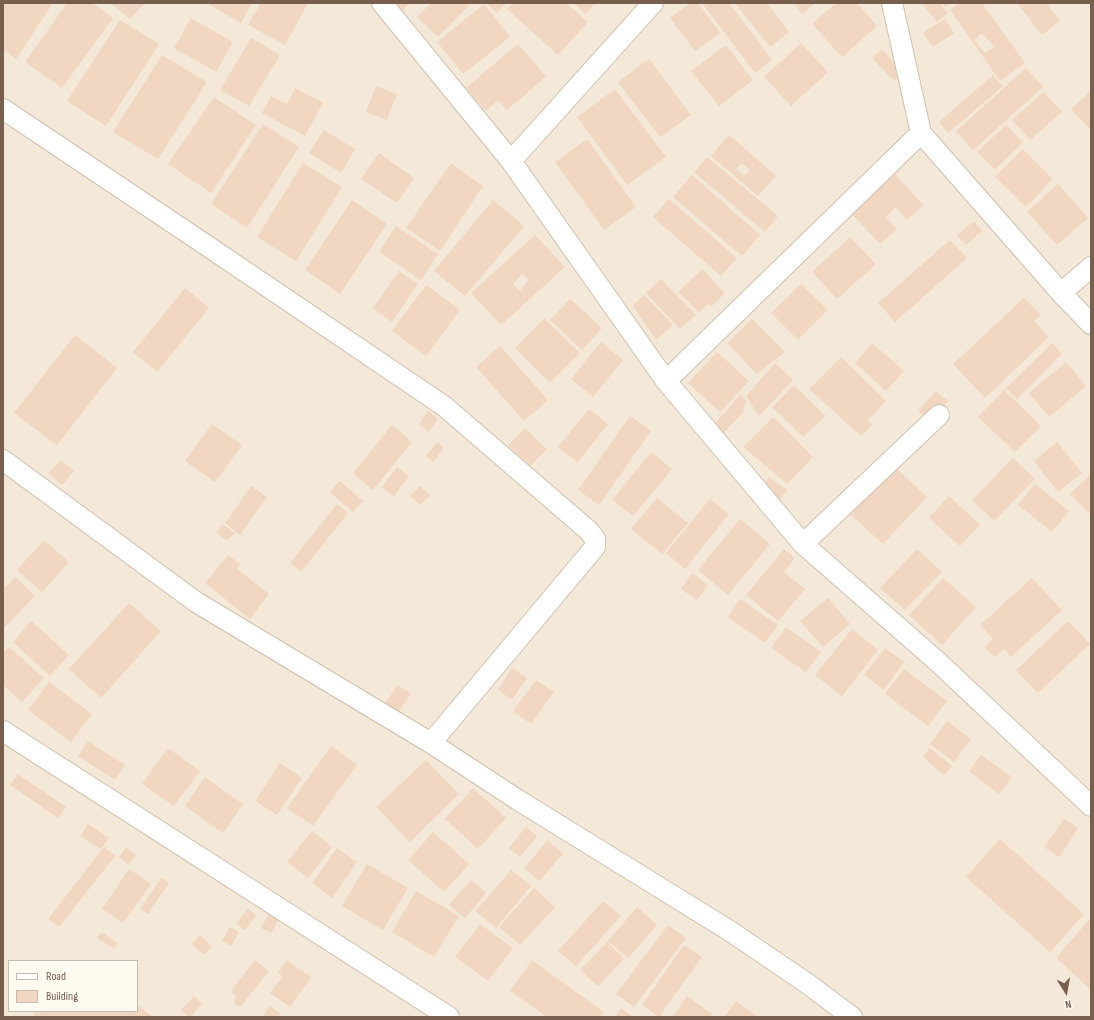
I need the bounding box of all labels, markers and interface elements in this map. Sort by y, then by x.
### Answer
legend [8,960,138,1012]
text: Road [46,969,66,984]
north arrow [1046,972,1086,1012]
text: Building [46,989,78,1004]
text: N [1064,997,1073,1011]

